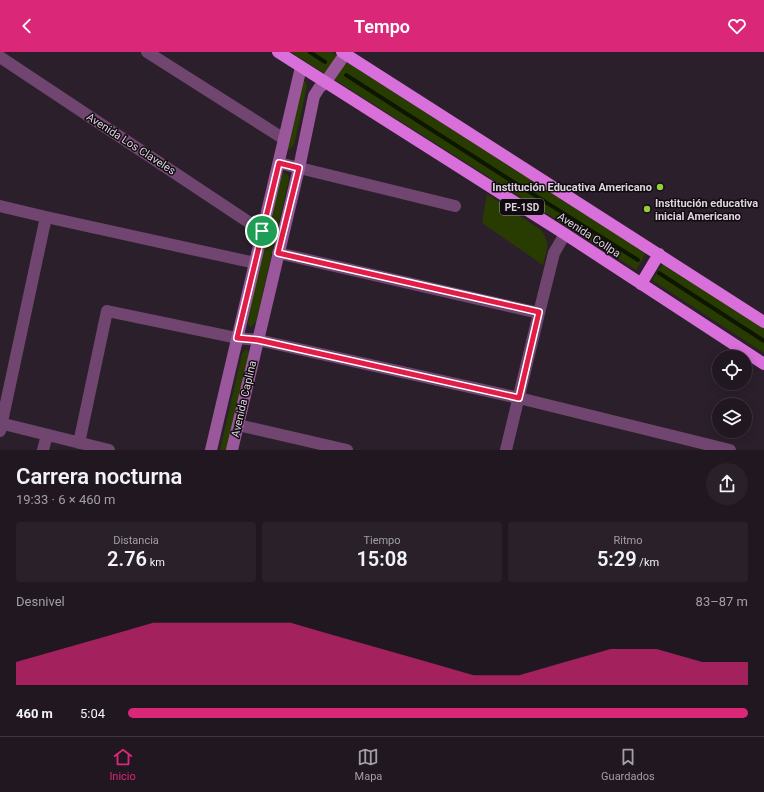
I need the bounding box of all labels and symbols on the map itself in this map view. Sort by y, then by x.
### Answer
street label: Avenida Los Claveles [84,110,178,178]
place label: Institución Educativa Americano [492,181,652,194]
marker: Institución Educativa Americano [655,182,665,192]
place label: Institución educativa inicial Americano [655,197,758,223]
road number: PE-1SD [500,199,544,215]
marker: Institución educativa inicial Americano [642,204,652,214]
street label: Avenida Collpa [555,210,623,260]
pin [245,214,279,248]
street label: Avenida Caplina [229,359,259,439]

